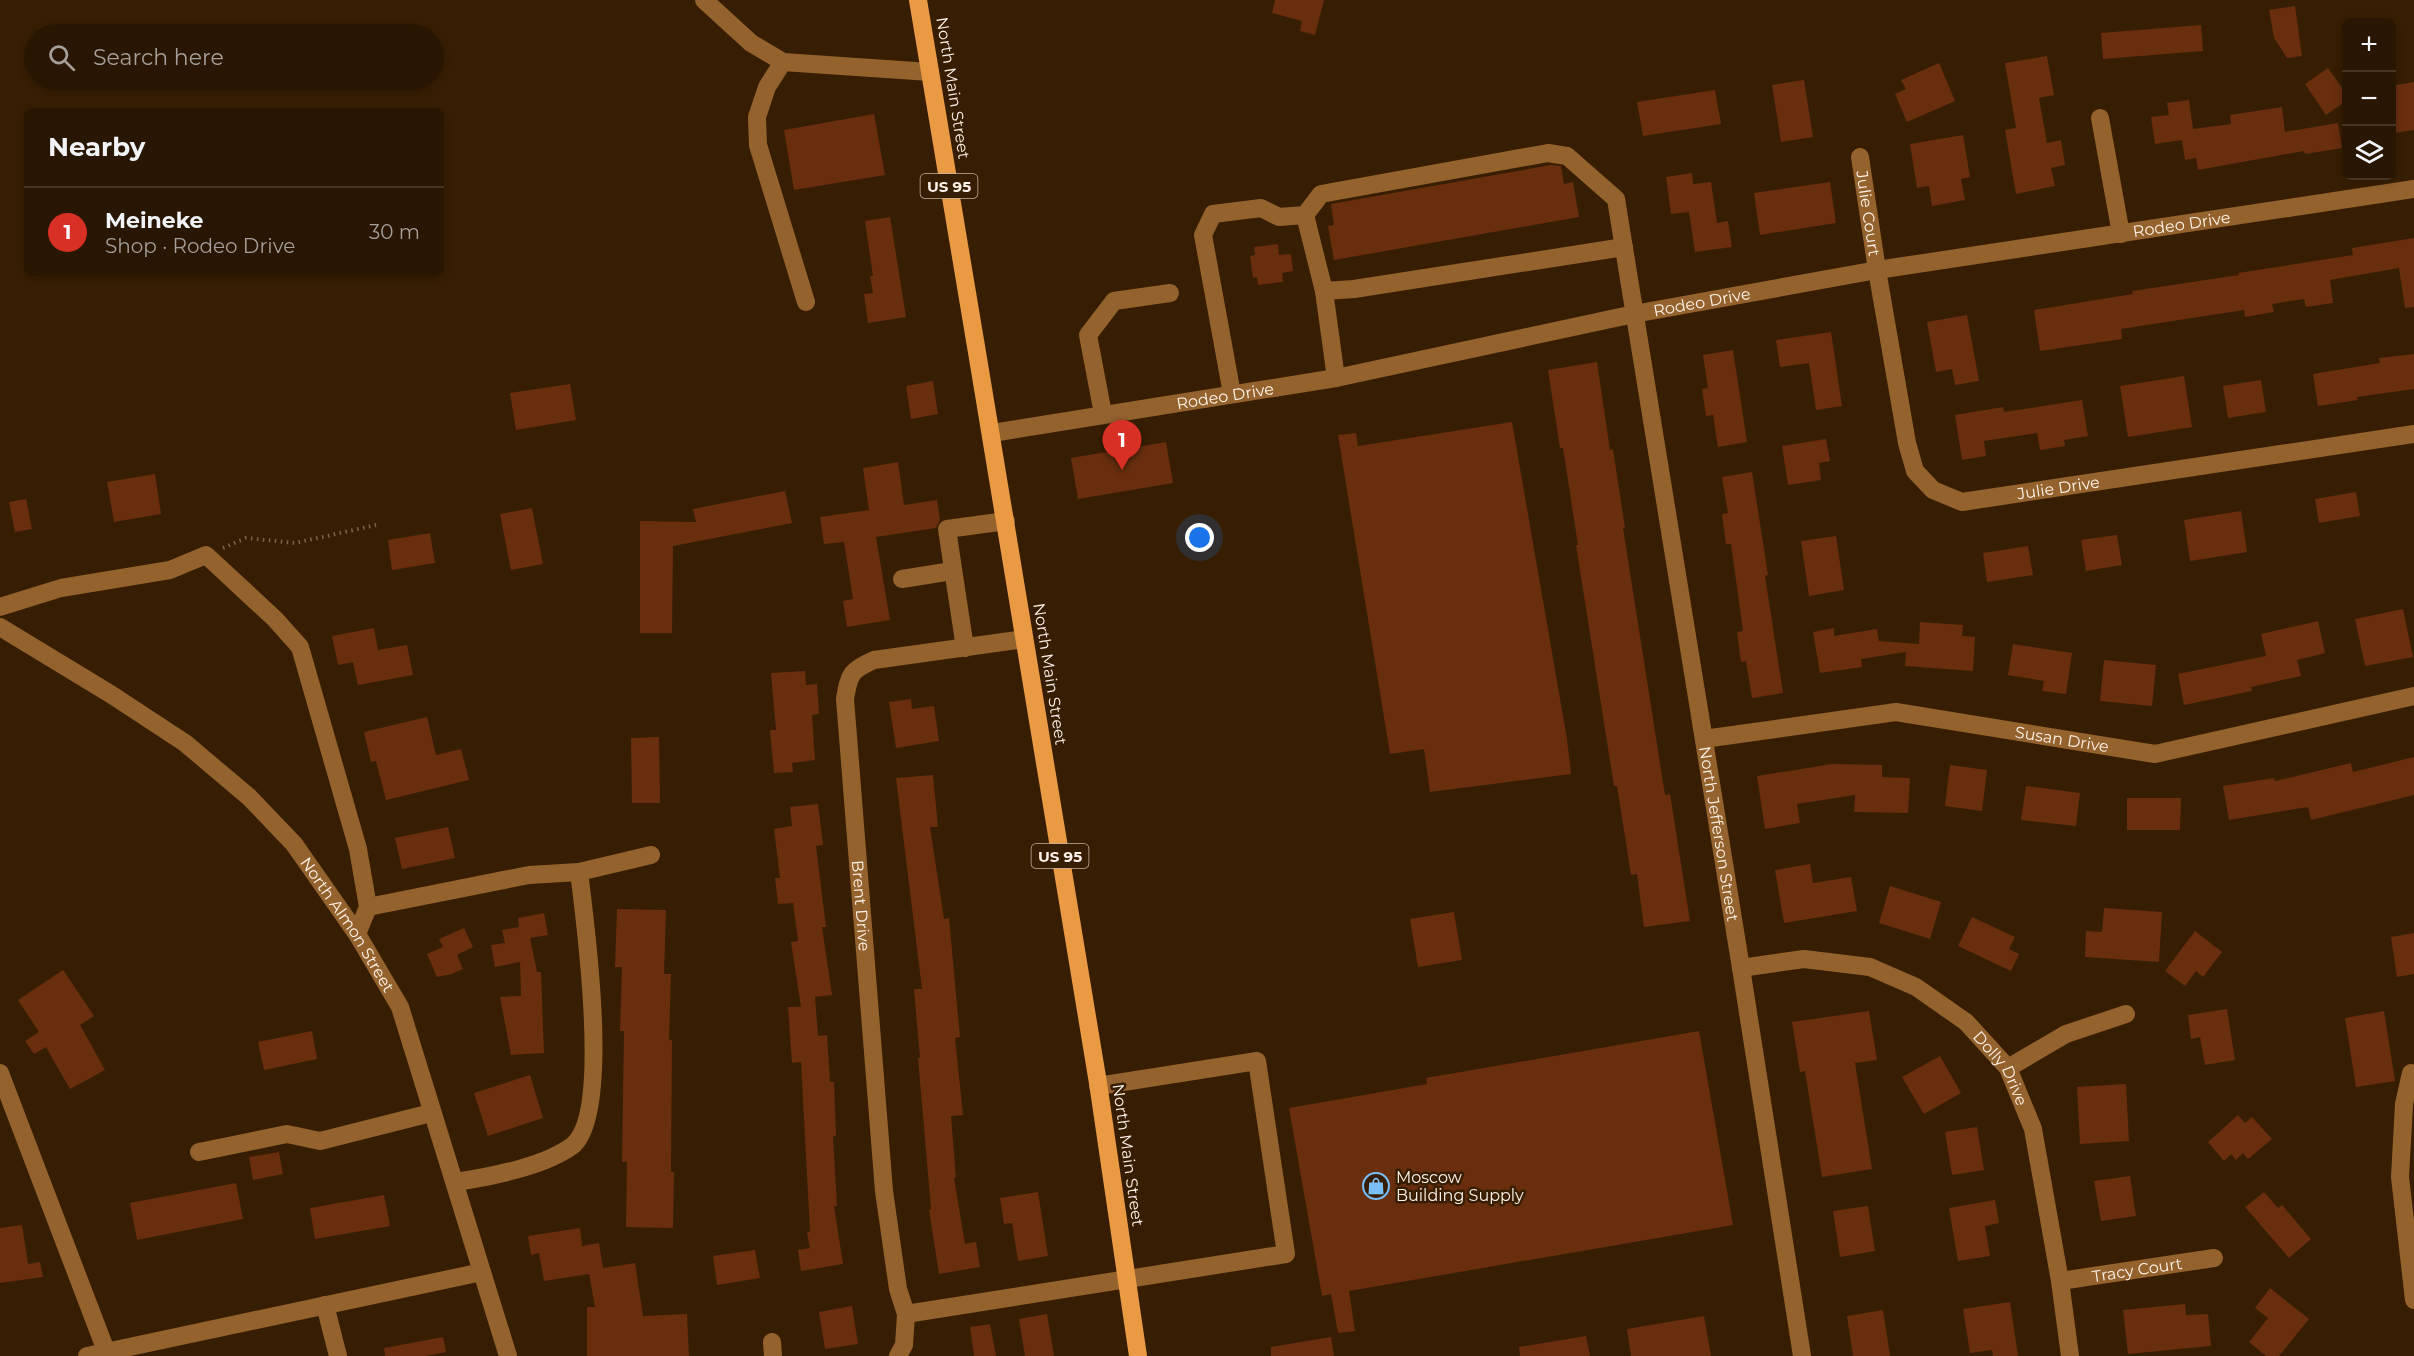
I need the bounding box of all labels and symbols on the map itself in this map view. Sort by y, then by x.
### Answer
street label: North Main Street [932,16,974,161]
street label: Julie Court [1853,168,1884,258]
road number: US 95 [920,174,978,198]
street label: Rodeo Drive [2131,207,2231,241]
street label: Rodeo Drive [1652,284,1752,320]
street label: Rodeo Drive [1175,379,1275,413]
pin: 1 [1102,420,1142,470]
street label: Julie Drive [2015,472,2101,503]
your location [1185,523,1214,552]
street label: North Main Street [1029,602,1071,747]
street label: Susan Drive [2014,722,2110,756]
street label: North Jefferson Street [1696,745,1743,923]
road number: US 95 [1032,844,1088,868]
street label: North Almon Street [297,853,399,996]
street label: Brent Drive [848,859,874,952]
street label: Dolly Drive [1969,1027,2032,1108]
street label: North Main Street [1109,1083,1147,1228]
place label: Moscow Building Supply [1396,1168,1524,1205]
shop icon: Moscow Building Supply [1361,1171,1391,1201]
street label: Tracy Court [2091,1253,2184,1286]

